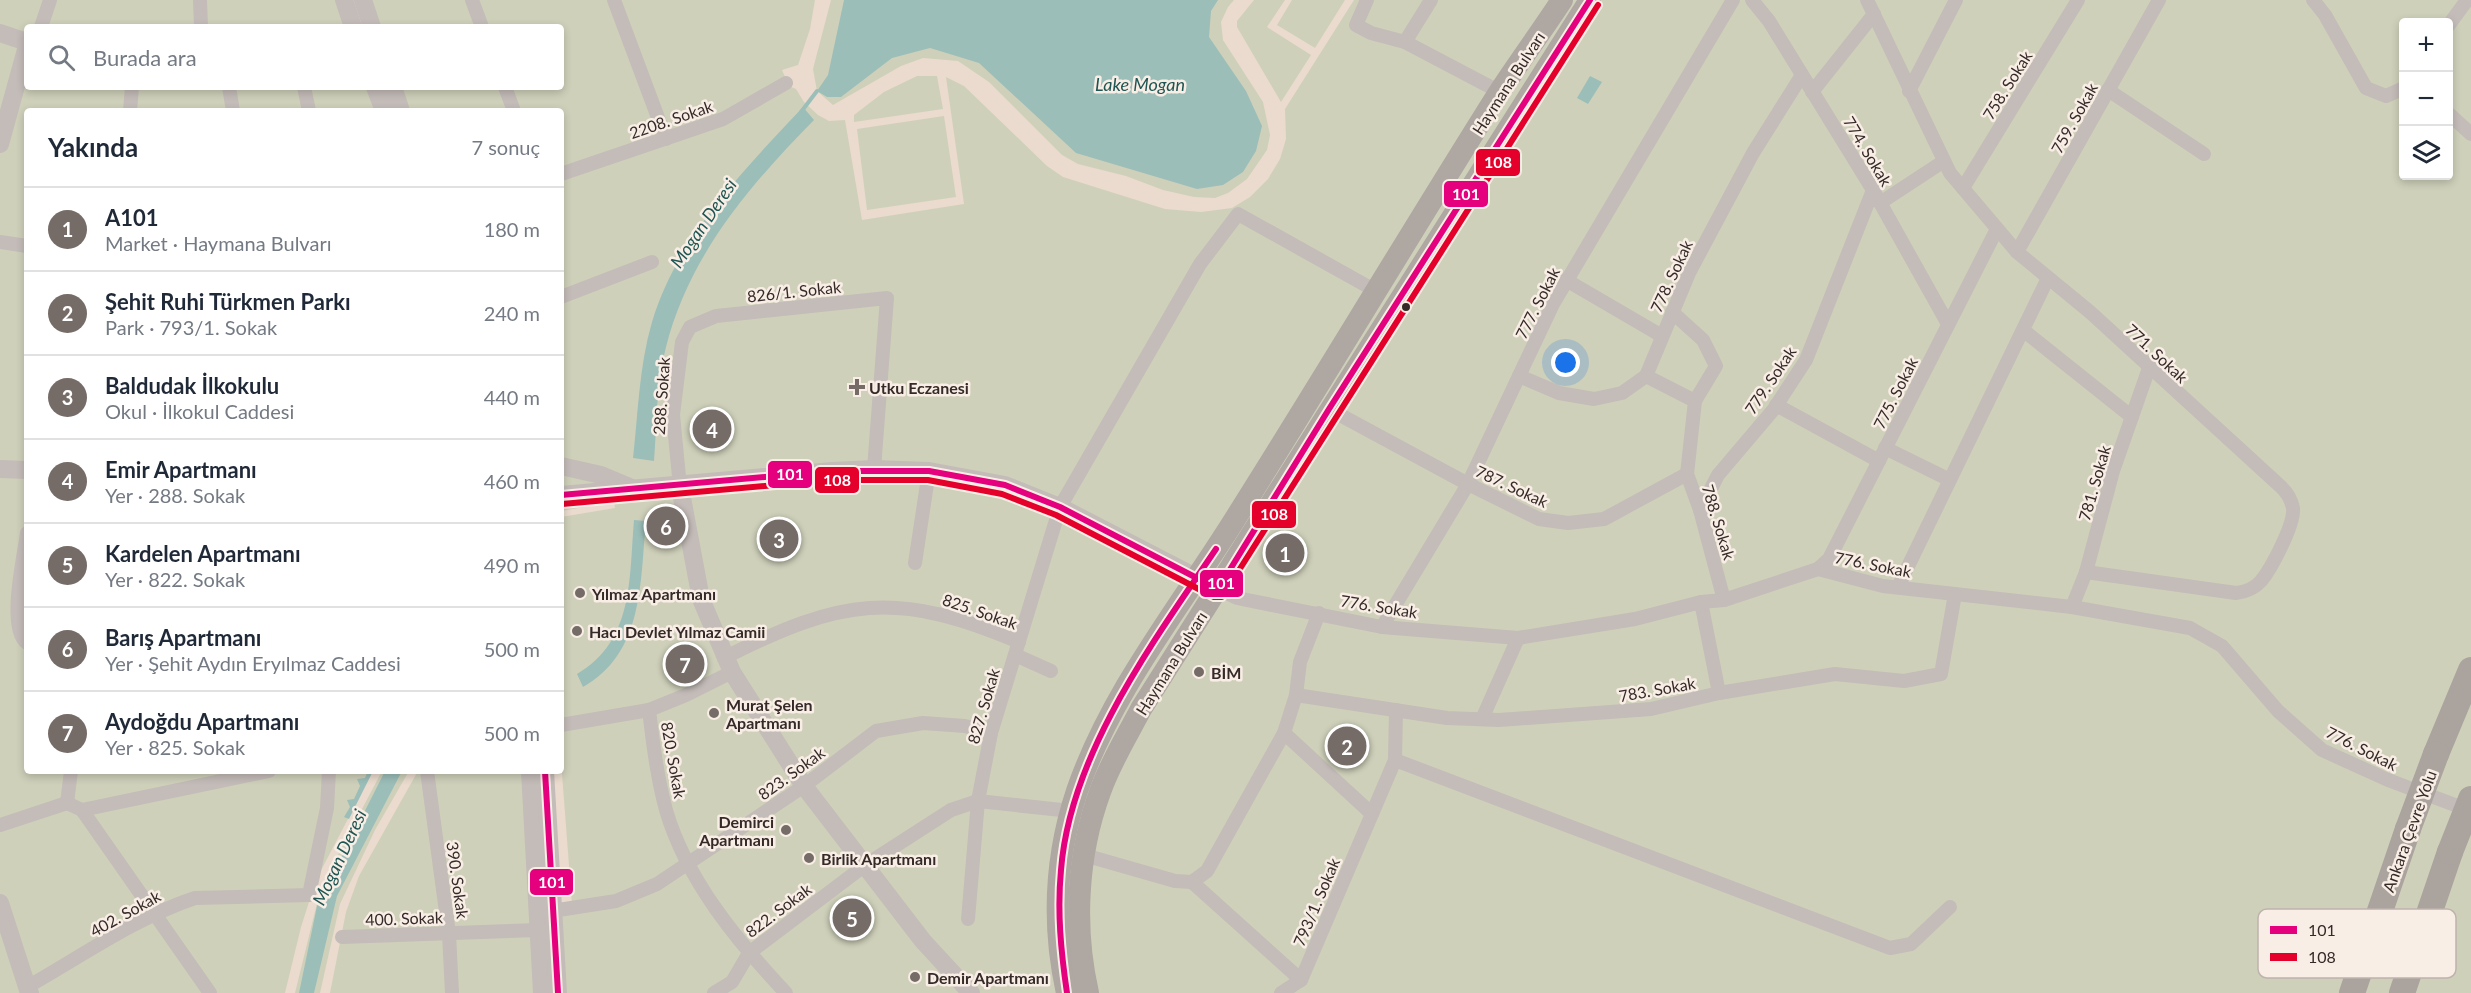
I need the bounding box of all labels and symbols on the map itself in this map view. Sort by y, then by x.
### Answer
street label: Haymana Bulvarı [1468,28,1548,138]
street label: 758. Sokak [1978,46,2036,123]
water label: Lake Mogan [1095,73,1185,95]
street label: 759. Sokak [2047,79,2102,157]
street label: 2208. Sokak [627,96,716,142]
street label: 774. Sokak [1840,113,1897,190]
line badge: 108 [1475,148,1521,177]
text: 108 [1484,152,1512,171]
water label: Mogan Deresi [665,174,741,272]
line badge: 101 [1443,180,1489,208]
text: 101 [1452,184,1480,203]
street label: 778. Sokak [1646,236,1696,315]
street label: 777. Sokak [1511,263,1563,342]
street label: 826/1. Sokak [746,277,843,305]
unlabelled marker [1400,301,1412,313]
street label: 771. Sokak [2122,320,2193,387]
street label: 779. Sokak [1740,342,1800,417]
your location [1551,348,1580,377]
street label: 775. Sokak [1869,353,1921,432]
street label: 288. Sokak [649,356,673,435]
place label: Utku Eczanesi [869,378,969,397]
marker: Utku Eczanesi [850,380,864,394]
pin: 4 [692,406,732,452]
street label: 781. Sokak [2074,442,2114,523]
line badge: 101 [767,460,813,489]
street label: 787. Sokak [1473,461,1552,511]
text: 101 [776,464,804,483]
line badge: 108 [814,466,860,494]
text: 108 [823,470,851,489]
street label: 788. Sokak [1699,482,1740,563]
line badge: 108 [1251,500,1297,529]
pin: 6 [646,504,686,548]
text: 108 [1260,504,1288,523]
pin: 3 [760,516,798,562]
pin: 1 [1266,530,1304,576]
street label: 776. Sokak [1833,547,1914,581]
line badge: 101 [1199,569,1244,598]
text: 101 [1207,573,1235,592]
place label: Yılmaz Apartmanı [591,584,716,603]
marker: Yılmaz Apartmanı [573,586,587,600]
street label: 825. Sokak [940,589,1021,633]
street label: 776. Sokak [1339,591,1420,622]
street label: Haymana Bulvarı [1132,608,1210,718]
place label: Hacı Devlet Yılmaz Camii [589,622,765,641]
marker: Hacı Devlet Yılmaz Camii [570,624,584,638]
pin: 7 [666,642,704,686]
place label: BİM [1211,663,1241,682]
street label: 827. Sokak [963,665,1003,746]
marker: BİM [1192,665,1206,679]
street label: 783. Sokak [1617,673,1698,705]
place label: Murat Şelen Apartmanı [725,695,813,732]
marker: Murat Şelen Apartmanı [707,706,721,720]
street label: 820. Sokak [658,720,690,801]
street label: 776. Sokak [2323,722,2402,774]
pin: 2 [1328,724,1366,768]
street label: 823. Sokak [754,742,829,803]
street label: Ankara Çevre Yolu [2378,768,2440,894]
water label: Mogan Deresi [307,806,371,908]
place label: Demirci Apartmanı [698,812,774,849]
marker: Demirci Apartmanı [779,823,793,837]
street label: 390. Sokak [443,840,473,921]
place label: Birlik Apartmanı [821,849,936,868]
marker: Birlik Apartmanı [802,851,816,865]
street label: 793/1. Sokak [1289,854,1343,949]
line badge: 101 [529,868,574,896]
text: 101 [538,872,566,891]
street label: 822. Sokak [741,879,815,941]
street label: 402. Sokak [86,885,164,940]
pin: 5 [832,896,872,940]
street label: 400. Sokak [365,907,444,929]
legend [2258,909,2456,978]
text: 101 [2308,920,2336,939]
text: 108 [2308,947,2336,966]
place label: Demir Apartmanı [927,968,1049,987]
marker: Demir Apartmanı [908,970,922,984]

